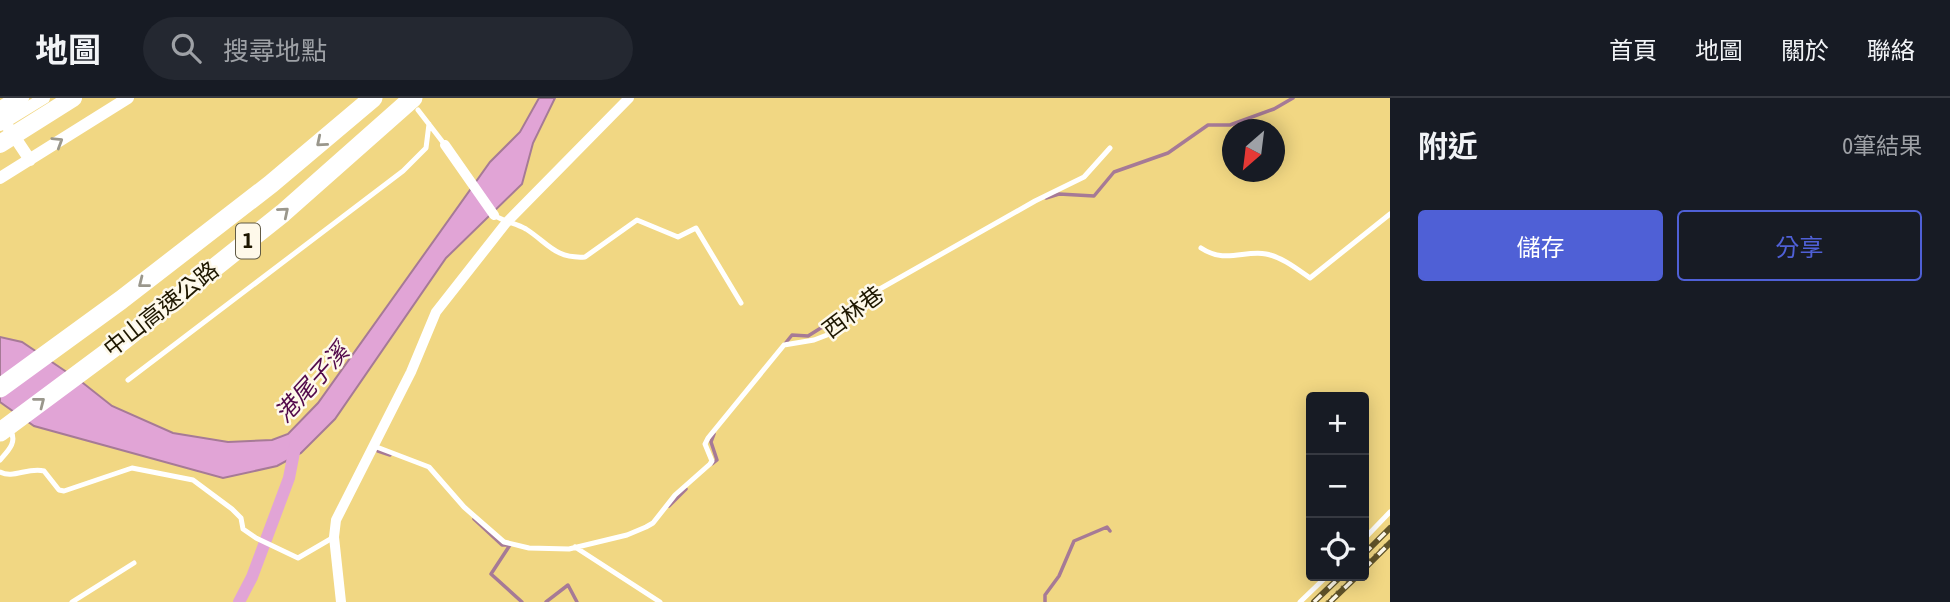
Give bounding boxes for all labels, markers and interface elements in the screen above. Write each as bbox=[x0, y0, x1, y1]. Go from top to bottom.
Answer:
search box bbox=[143, 17, 633, 80]
icon: search bbox=[167, 29, 205, 67]
text: 地圖 bbox=[35, 31, 101, 69]
text: 搜尋地點 bbox=[223, 36, 327, 66]
text: 首頁 bbox=[1609, 37, 1657, 64]
text: 地圖 bbox=[1695, 37, 1743, 64]
text: 關於 bbox=[1781, 37, 1829, 64]
text: 聯絡 bbox=[1867, 37, 1915, 64]
north arrow bbox=[1222, 119, 1285, 182]
text: 附近 bbox=[1418, 129, 1478, 163]
text: 0筆結果 bbox=[1842, 133, 1922, 159]
one-way arrow bbox=[316, 134, 329, 146]
one-way arrow bbox=[50, 138, 63, 150]
one-way arrow bbox=[276, 208, 289, 220]
button: 儲存 bbox=[1418, 210, 1663, 281]
button: 分享 bbox=[1677, 210, 1922, 281]
road number: 1 bbox=[236, 223, 260, 258]
street label: 中山高速公路 bbox=[99, 256, 223, 362]
one-way arrow bbox=[138, 275, 151, 288]
street label: 西林巷 bbox=[818, 281, 888, 343]
water label: 港尾子溪 bbox=[269, 336, 356, 427]
map controls bbox=[1306, 392, 1369, 581]
button: + bbox=[1306, 392, 1369, 455]
one-way arrow bbox=[32, 397, 44, 410]
button: − bbox=[1306, 455, 1369, 518]
button: locate bbox=[1306, 518, 1369, 581]

